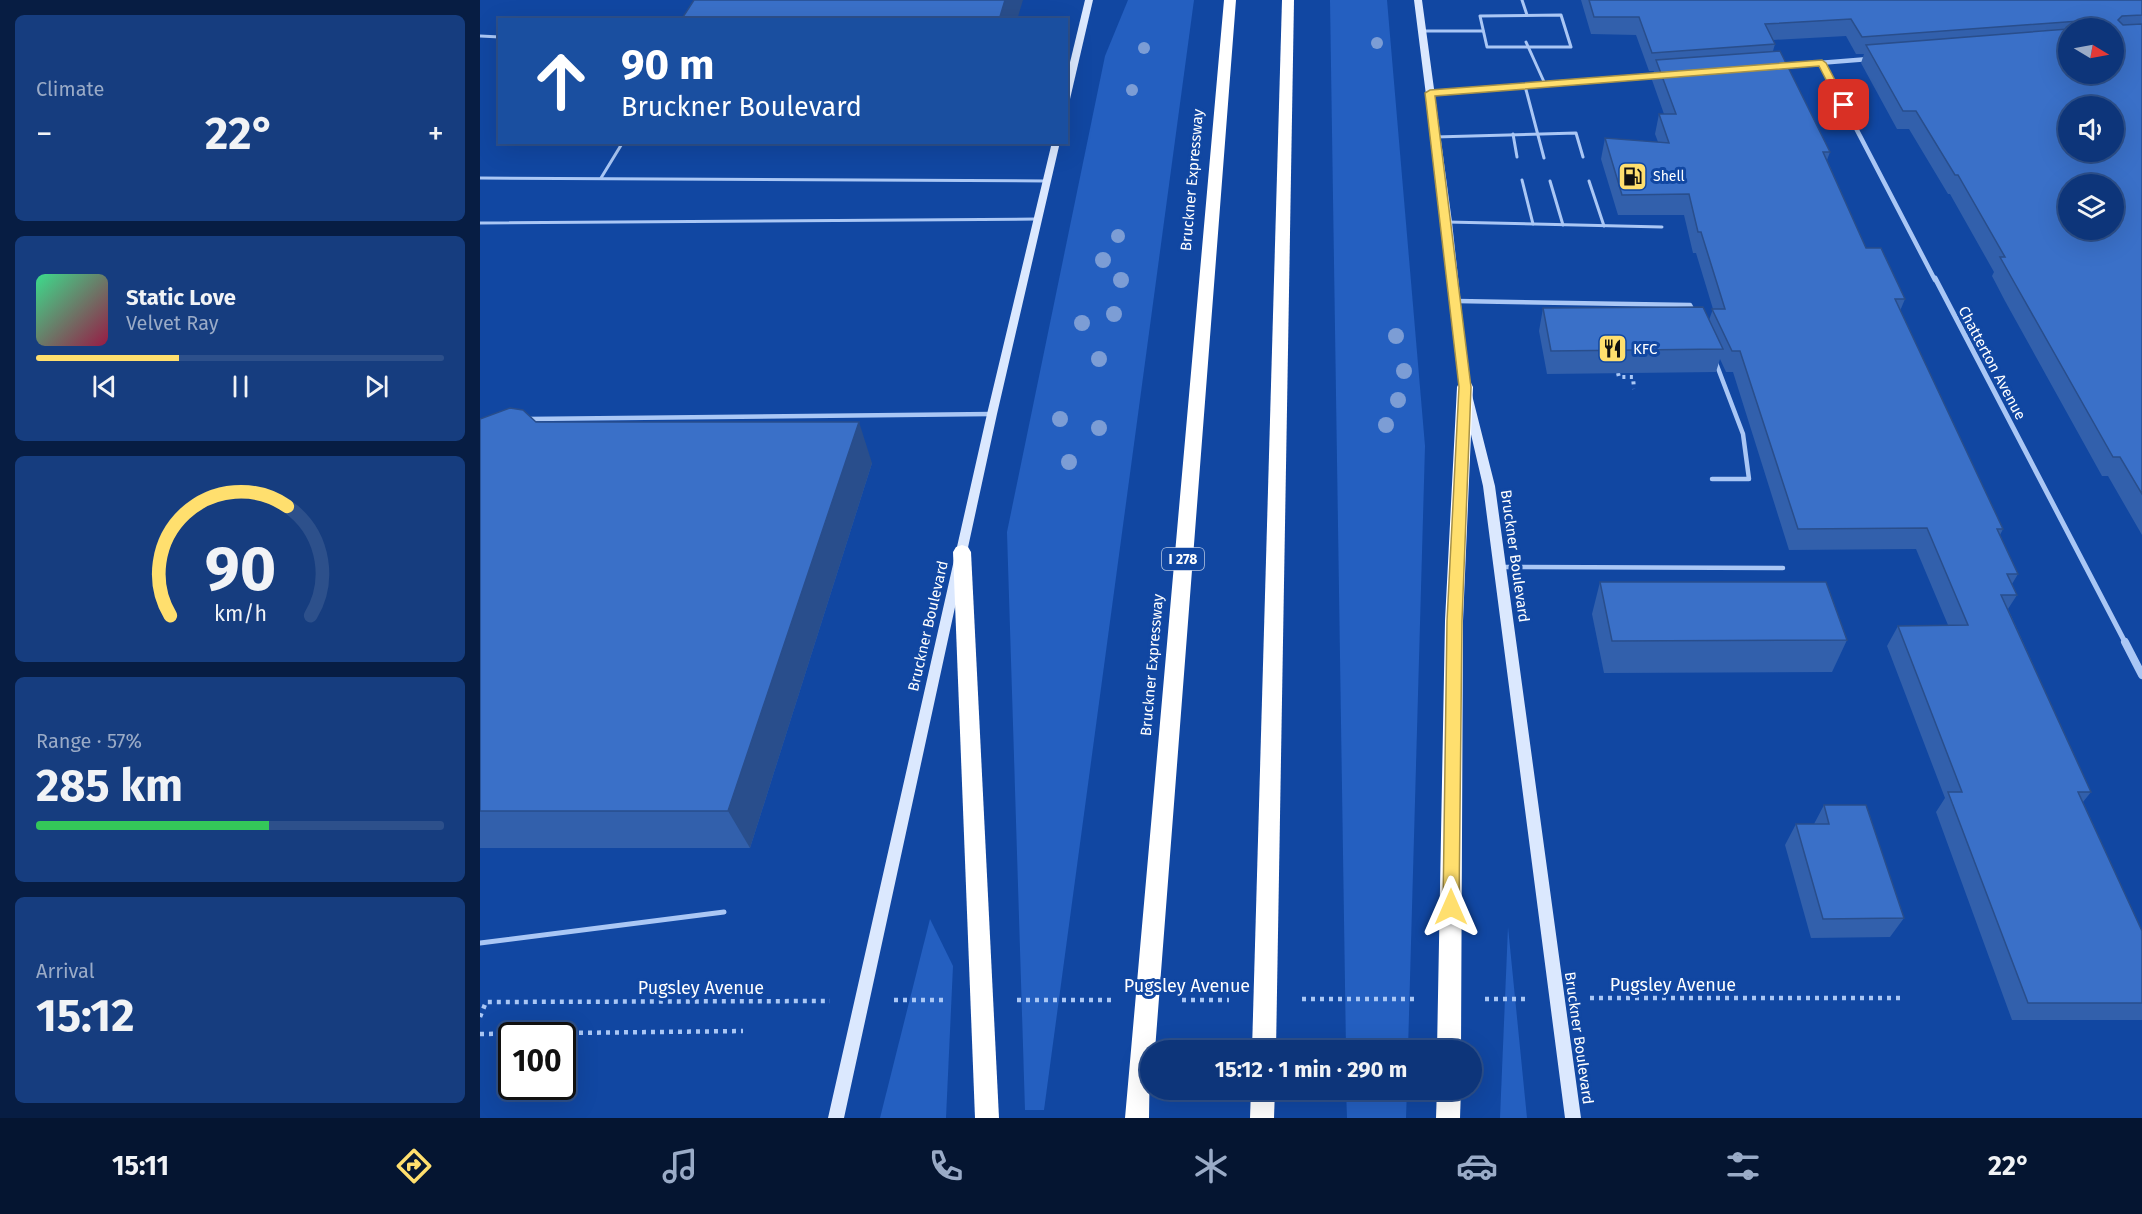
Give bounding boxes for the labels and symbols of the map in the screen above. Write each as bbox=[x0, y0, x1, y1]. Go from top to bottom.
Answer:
north arrow bbox=[2058, 18, 2124, 84]
pin bbox=[1818, 79, 1869, 130]
street label: Bruckner Expressway bbox=[1177, 108, 1207, 252]
fuel station icon: Shell bbox=[1616, 160, 1648, 192]
place label: Shell bbox=[1653, 168, 1685, 185]
street label: Chatterton Avenue bbox=[1954, 303, 2030, 423]
restaurant icon: KFC bbox=[1596, 333, 1628, 365]
place label: KFC bbox=[1633, 340, 1658, 358]
street label: Bruckner Boulevard bbox=[1497, 488, 1533, 624]
road number: I 278 bbox=[1162, 548, 1204, 570]
street label: Bruckner Boulevard bbox=[904, 559, 952, 693]
street label: Bruckner Expressway bbox=[1137, 593, 1167, 737]
position arrow bbox=[1419, 875, 1483, 939]
street label: Bruckner Boulevard bbox=[1561, 970, 1597, 1106]
street label: Pugsley Avenue bbox=[1610, 974, 1736, 996]
street label: Pugsley Avenue bbox=[1124, 975, 1250, 997]
street label: Pugsley Avenue bbox=[638, 977, 764, 999]
speed limit sign: 100 bbox=[498, 1022, 576, 1100]

